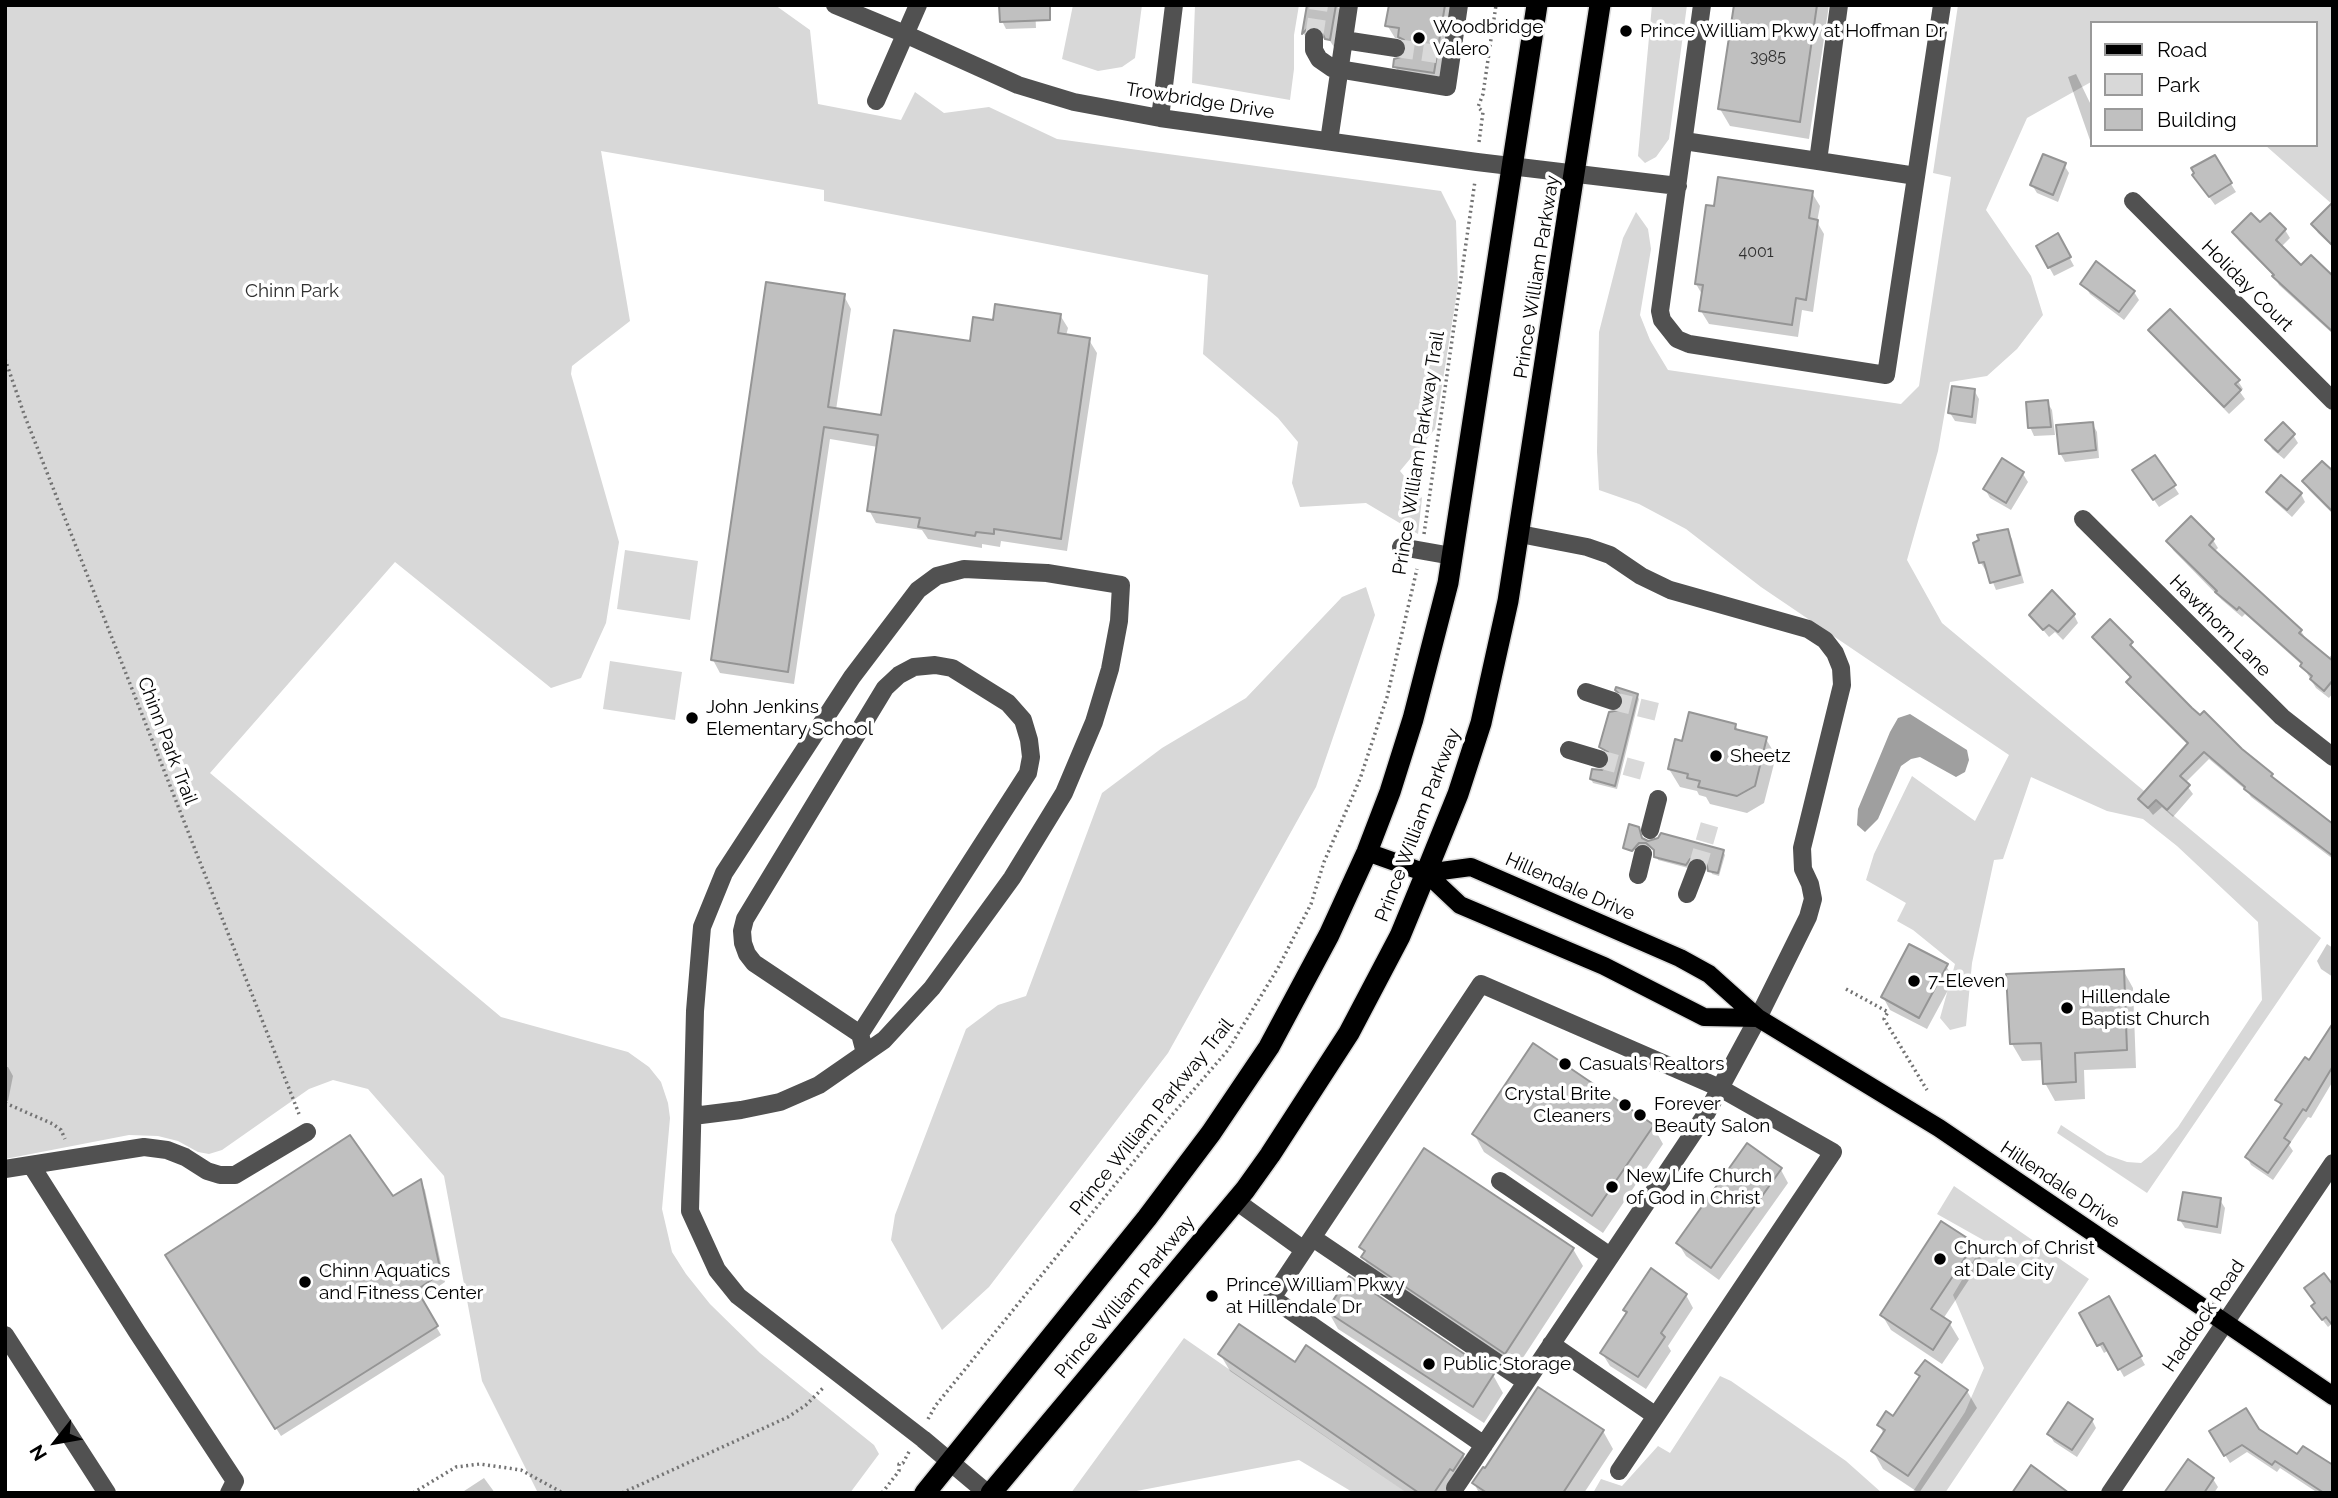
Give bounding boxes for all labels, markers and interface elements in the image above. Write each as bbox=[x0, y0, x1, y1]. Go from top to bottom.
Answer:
place label: Woodbridge Valero bbox=[1433, 16, 1543, 60]
place label: Prince William Pkwy at Hoffman Dr bbox=[1640, 20, 1945, 42]
legend bbox=[2090, 21, 2317, 147]
marker: Prince William Pkwy at Hoffman Dr bbox=[1618, 23, 1634, 39]
marker: Woodbridge Valero bbox=[1411, 30, 1427, 46]
text: Road bbox=[2157, 37, 2207, 62]
house number: 3985 bbox=[1750, 47, 1786, 67]
text: Park bbox=[2157, 72, 2200, 97]
street label: Trowbridge Drive bbox=[1124, 78, 1276, 124]
text: Building bbox=[2157, 107, 2237, 132]
street label: Prince William Parkway bbox=[1510, 174, 1564, 380]
street label: Holiday Court bbox=[2196, 235, 2298, 337]
house number: 4001 bbox=[1738, 242, 1774, 262]
park label: Chinn Park bbox=[245, 280, 339, 302]
street label: Prince William Parkway Trail bbox=[1388, 329, 1450, 577]
street label: Hawthorn Lane bbox=[2164, 570, 2276, 682]
street label: Chinn Park Trail bbox=[132, 674, 202, 808]
place label: John Jenkins Elementary School bbox=[706, 696, 873, 740]
marker: John Jenkins Elementary School bbox=[684, 710, 700, 726]
street label: Prince William Parkway bbox=[1371, 725, 1465, 925]
place label: Sheetz bbox=[1730, 745, 1791, 767]
marker: Sheetz bbox=[1708, 748, 1724, 764]
street label: Hillendale Drive bbox=[1502, 848, 1638, 926]
place label: 7-Eleven bbox=[1928, 970, 2005, 992]
marker: 7-Eleven bbox=[1906, 973, 1922, 989]
place label: Hillendale Baptist Church bbox=[2081, 986, 2210, 1030]
marker: Hillendale Baptist Church bbox=[2059, 1000, 2075, 1016]
street label: Prince William Parkway Trail bbox=[1066, 1014, 1238, 1220]
place label: Casuals Realtors bbox=[1579, 1053, 1725, 1075]
marker: Casuals Realtors bbox=[1557, 1056, 1573, 1072]
place label: Crystal Brite Cleaners bbox=[1505, 1083, 1611, 1127]
place label: Forever Beauty Salon bbox=[1654, 1093, 1770, 1137]
marker: Crystal Brite Cleaners bbox=[1617, 1097, 1633, 1113]
marker: Forever Beauty Salon bbox=[1632, 1107, 1648, 1123]
street label: Hillendale Drive bbox=[1996, 1137, 2124, 1233]
place label: New Life Church of God in Christ bbox=[1626, 1165, 1772, 1209]
marker: New Life Church of God in Christ bbox=[1604, 1179, 1620, 1195]
street label: Prince William Parkway bbox=[1050, 1211, 1200, 1383]
place label: Church of Christ at Dale City bbox=[1954, 1237, 2095, 1281]
marker: Church of Christ at Dale City bbox=[1932, 1251, 1948, 1267]
street label: Haddock Road bbox=[2158, 1256, 2250, 1376]
place label: Chinn Aquatics and Fitness Center bbox=[319, 1260, 483, 1304]
marker: Chinn Aquatics and Fitness Center bbox=[297, 1274, 313, 1290]
place label: Prince William Pkwy at Hillendale Dr bbox=[1226, 1274, 1405, 1318]
marker: Prince William Pkwy at Hillendale Dr bbox=[1204, 1288, 1220, 1304]
place label: Public Storage bbox=[1443, 1353, 1571, 1375]
marker: Public Storage bbox=[1421, 1356, 1437, 1372]
north arrow bbox=[21, 1407, 91, 1477]
text: N bbox=[25, 1441, 51, 1465]

